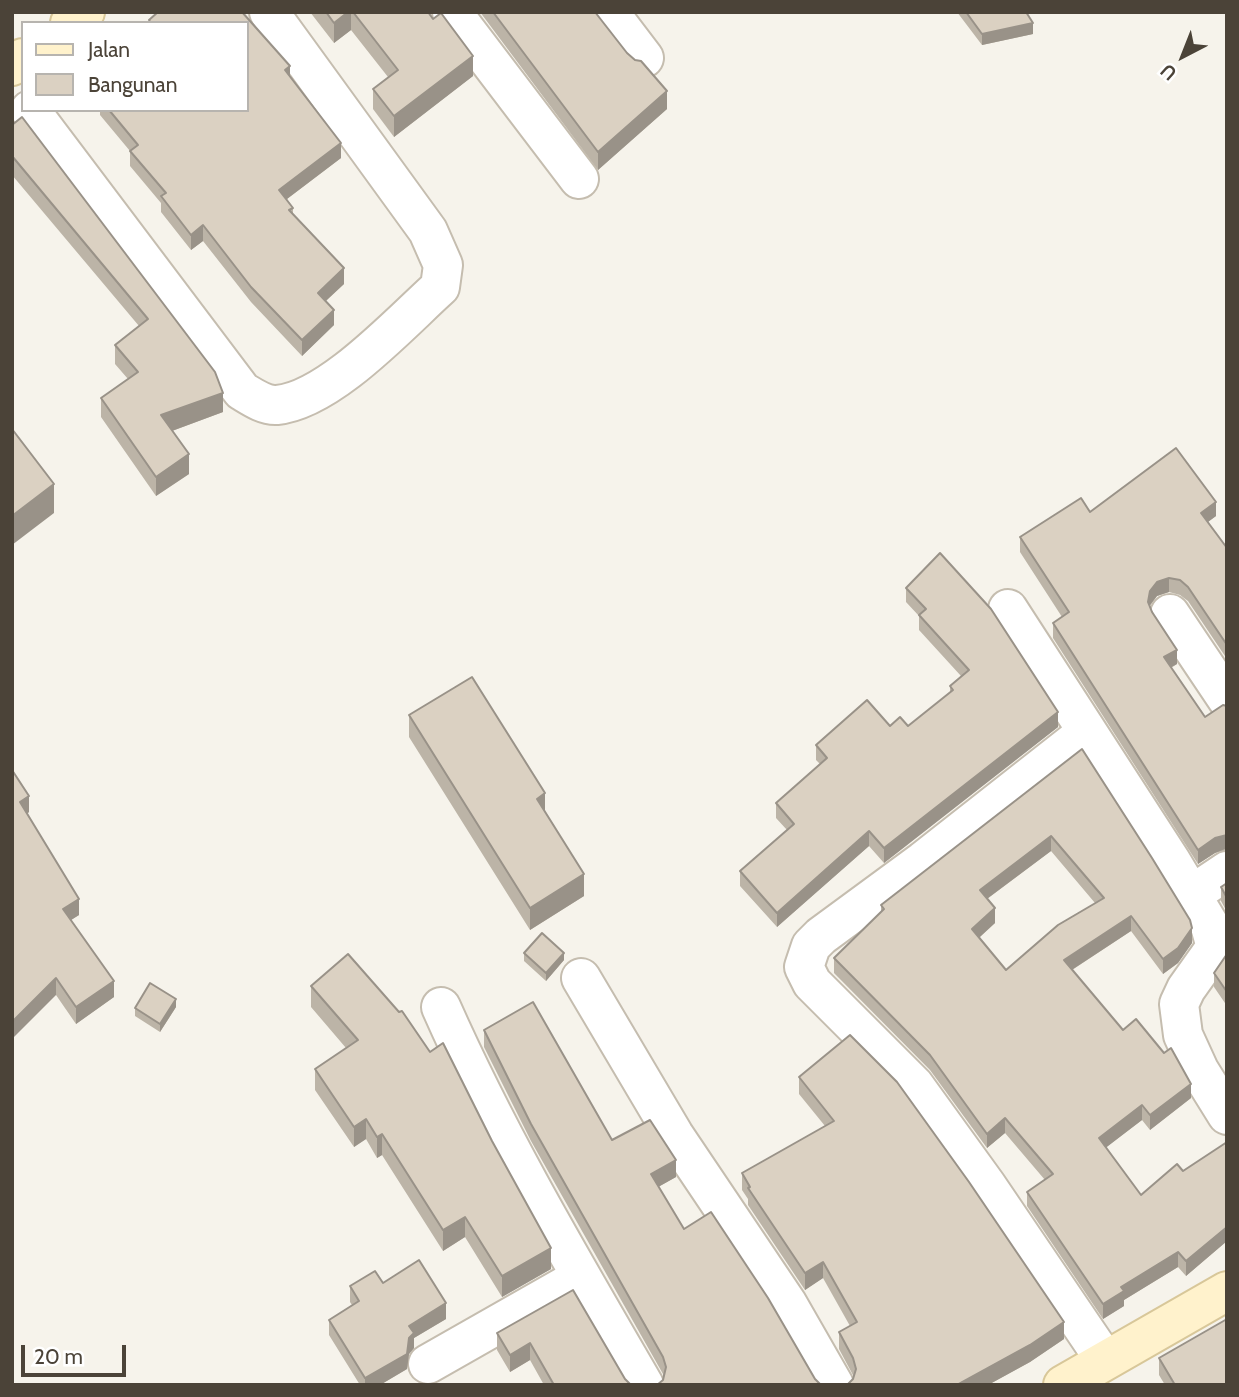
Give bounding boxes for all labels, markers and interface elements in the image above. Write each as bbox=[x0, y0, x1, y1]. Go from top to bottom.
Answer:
legend bbox=[21, 21, 248, 112]
north arrow bbox=[1148, 21, 1218, 91]
text: Jalan bbox=[88, 37, 130, 62]
text: U bbox=[1156, 59, 1181, 85]
text: Bangunan bbox=[88, 72, 177, 97]
scale bar bbox=[24, 1330, 130, 1374]
text: 20 m bbox=[34, 1344, 83, 1369]

